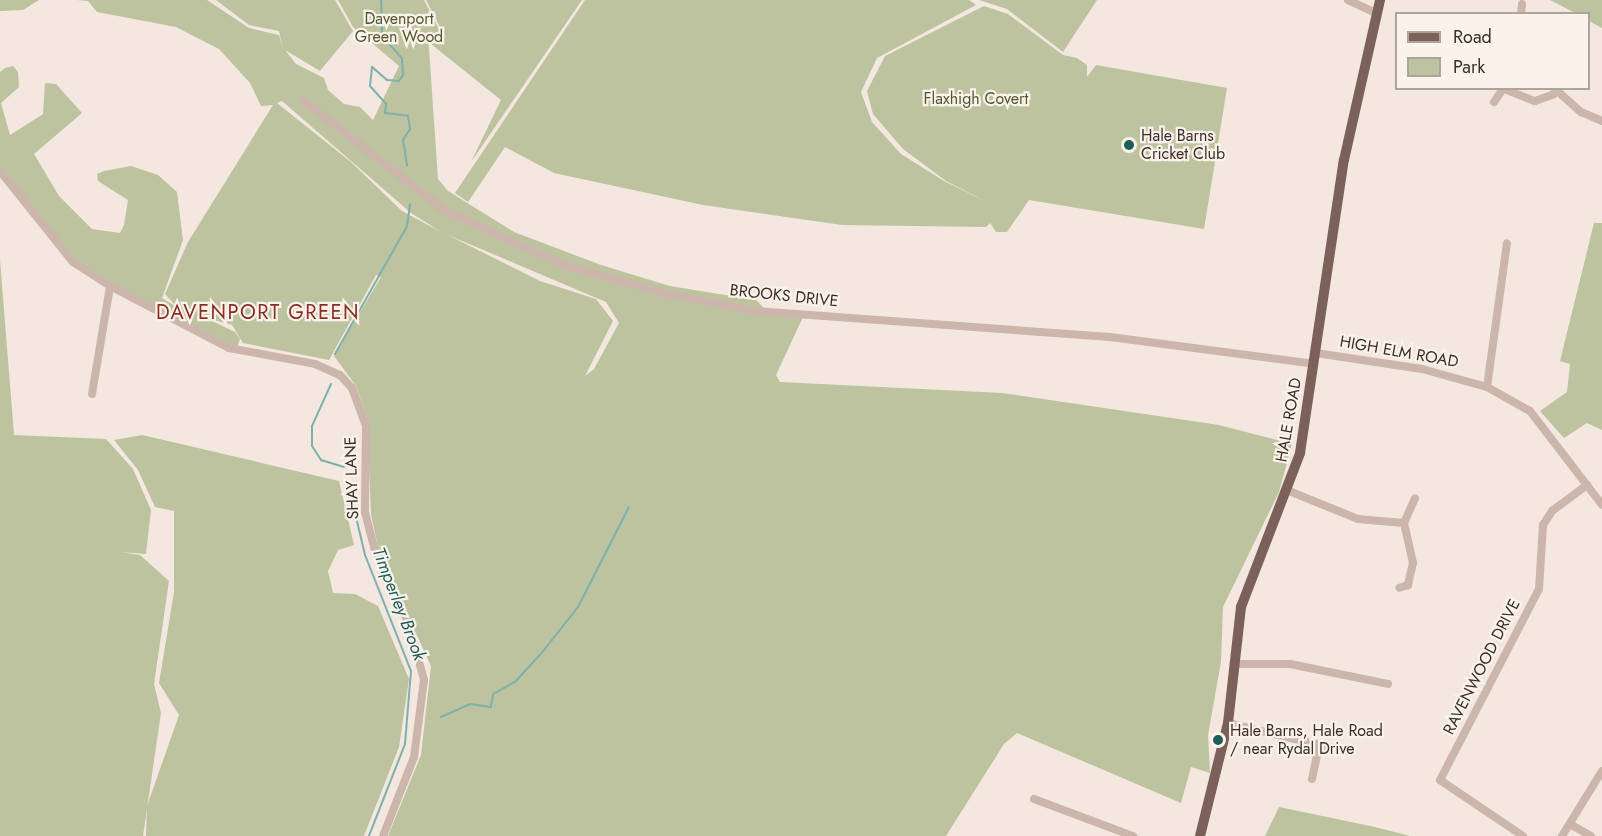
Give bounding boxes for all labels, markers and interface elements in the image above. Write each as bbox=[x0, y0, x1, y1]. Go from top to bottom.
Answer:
park label: Davenport Green Wood bbox=[355, 9, 443, 47]
legend bbox=[1395, 12, 1590, 90]
text: Road bbox=[1453, 24, 1492, 50]
text: Park bbox=[1453, 54, 1485, 80]
park label: Flaxhigh Covert bbox=[924, 89, 1028, 109]
place label: Hale Barns Cricket Club bbox=[1141, 126, 1225, 164]
marker: Hale Barns Cricket Club bbox=[1122, 138, 1136, 152]
street label: BROOKS DRIVE bbox=[729, 281, 839, 311]
district label: DAVENPORT GREEN bbox=[156, 300, 360, 324]
street label: HIGH ELM ROAD bbox=[1338, 332, 1460, 372]
street label: HALE ROAD bbox=[1272, 376, 1306, 464]
street label: SHAY LANE bbox=[341, 436, 363, 520]
water label: Timperley Brook bbox=[368, 544, 430, 664]
street label: RAVENWOOD DRIVE bbox=[1440, 596, 1524, 738]
place label: Hale Barns, Hale Road / near Rydal Drive bbox=[1230, 721, 1383, 759]
marker: Hale Barns, Hale Road / near Rydal Drive bbox=[1211, 733, 1225, 747]

